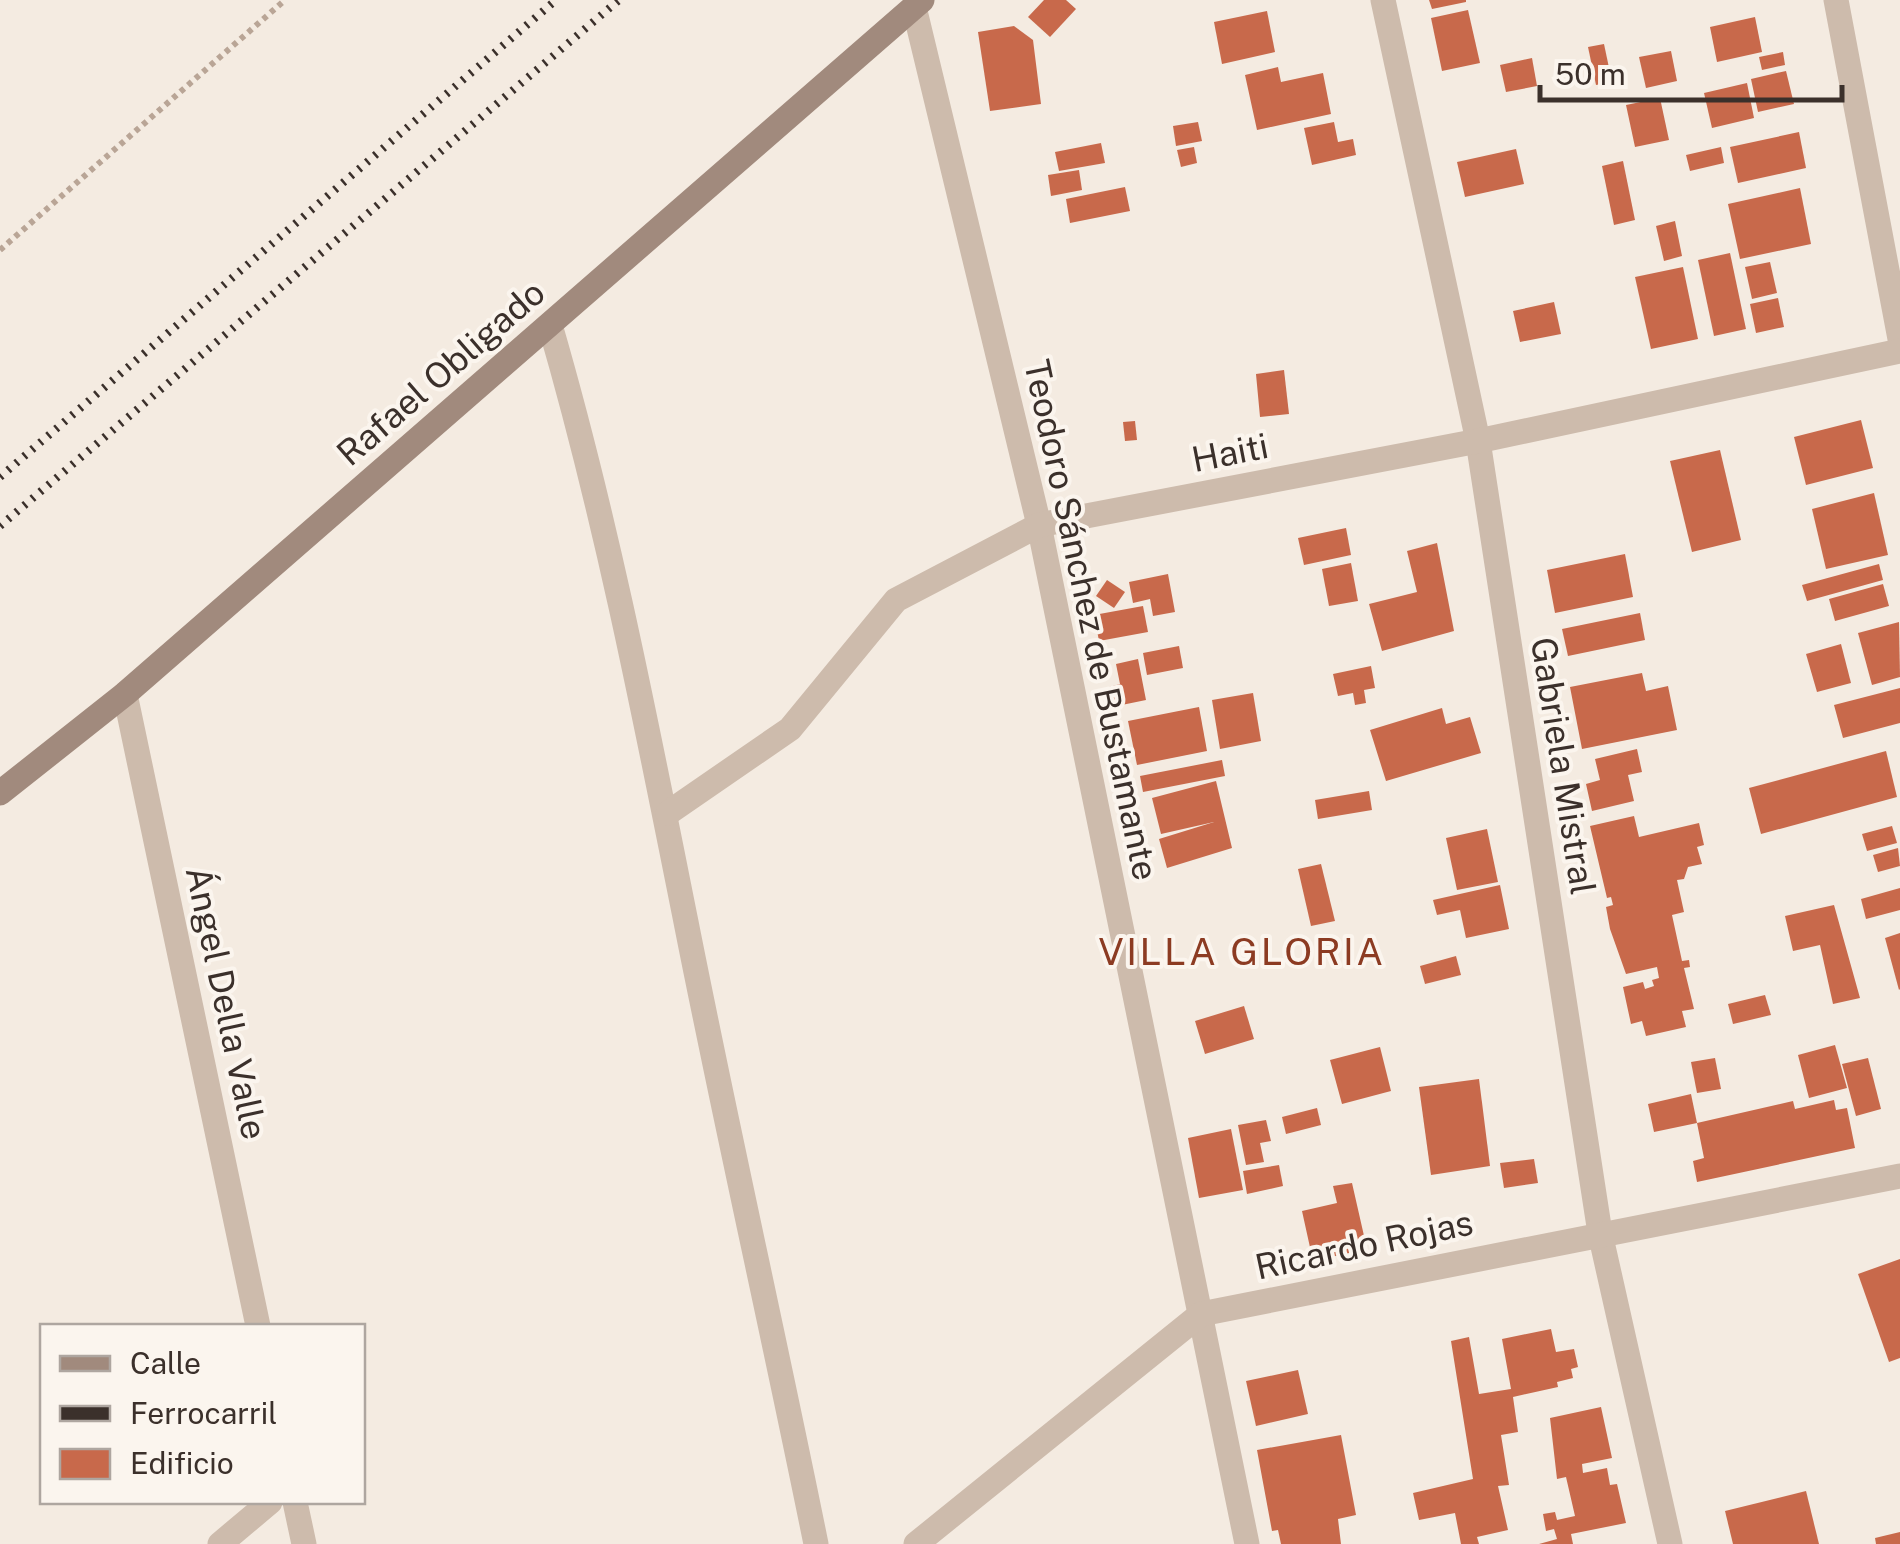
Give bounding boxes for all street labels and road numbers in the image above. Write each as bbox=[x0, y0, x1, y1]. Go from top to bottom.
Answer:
street label: Rafael Obligado bbox=[329, 272, 553, 474]
street label: Teodoro Sánchez de Bustamante bbox=[1016, 356, 1167, 884]
street label: Haiti bbox=[1188, 425, 1272, 480]
street label: Gabriela Mistral bbox=[1523, 634, 1604, 898]
street label: Ángel Della Valle bbox=[178, 863, 276, 1143]
street label: Ricardo Rojas bbox=[1251, 1201, 1477, 1288]

